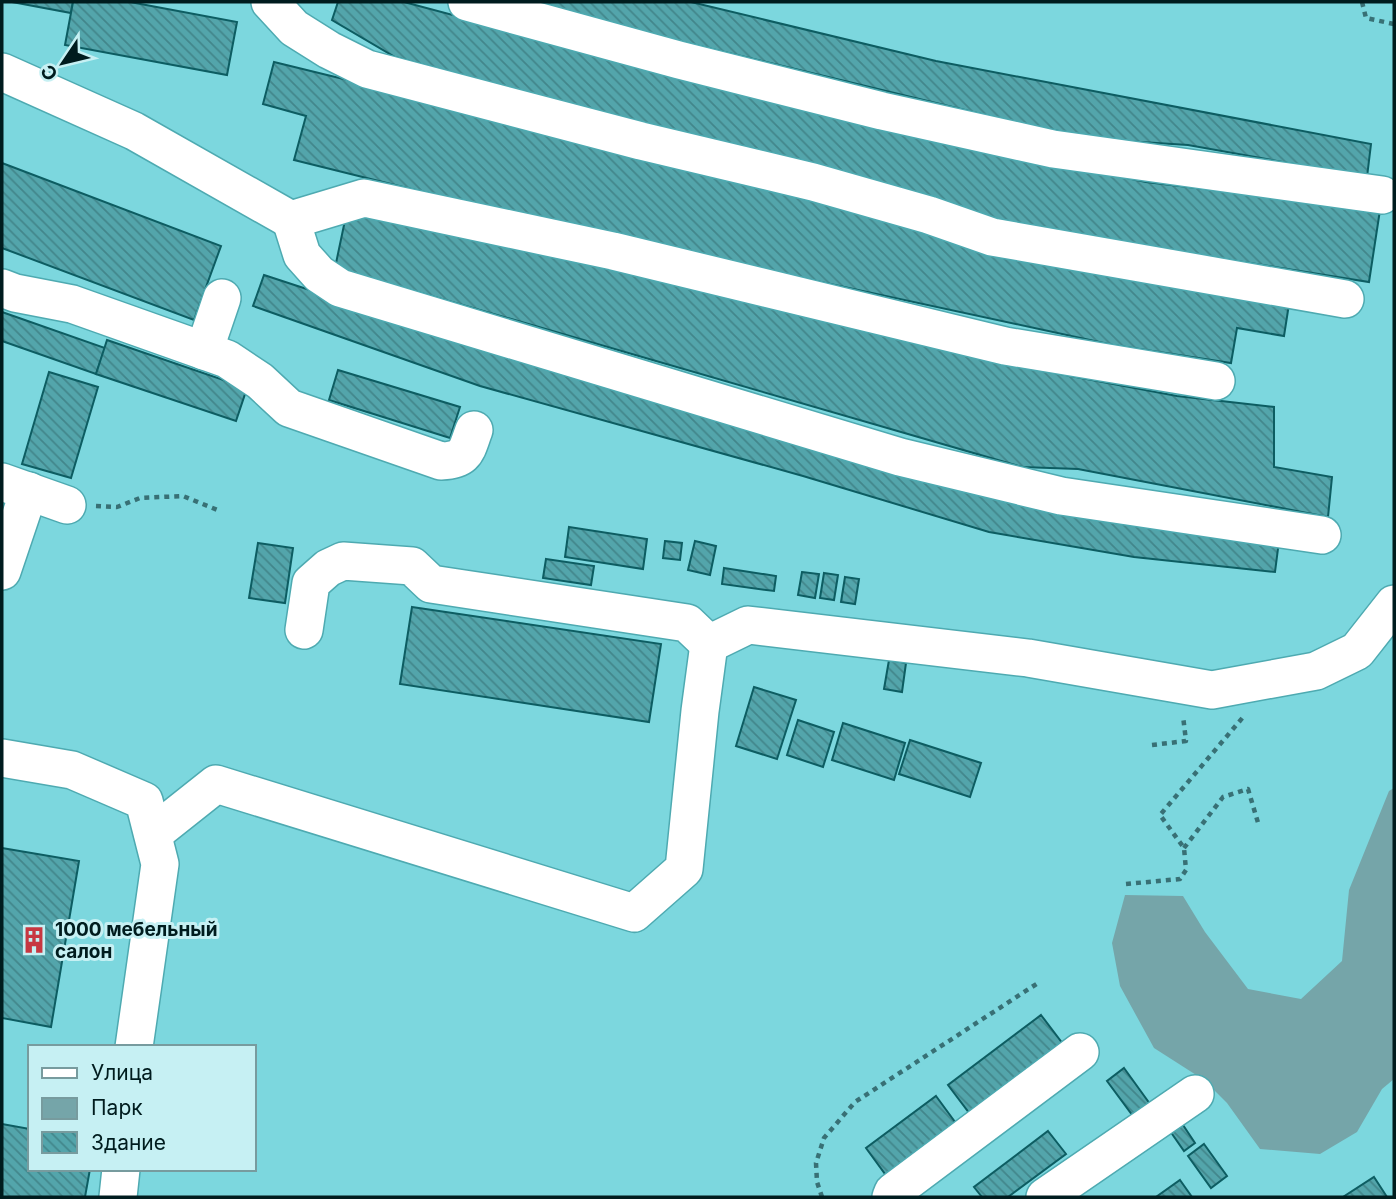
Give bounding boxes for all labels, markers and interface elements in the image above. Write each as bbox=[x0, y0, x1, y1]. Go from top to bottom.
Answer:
north arrow bbox=[28, 28, 98, 98]
text: С bbox=[36, 60, 63, 85]
place label: 1000 мебельный салон bbox=[55, 918, 217, 963]
building icon: 1000 мебельный салон bbox=[19, 925, 49, 955]
legend bbox=[28, 1045, 256, 1171]
text: Улица bbox=[91, 1060, 153, 1085]
text: Парк bbox=[91, 1095, 143, 1120]
text: Здание bbox=[91, 1130, 166, 1155]

